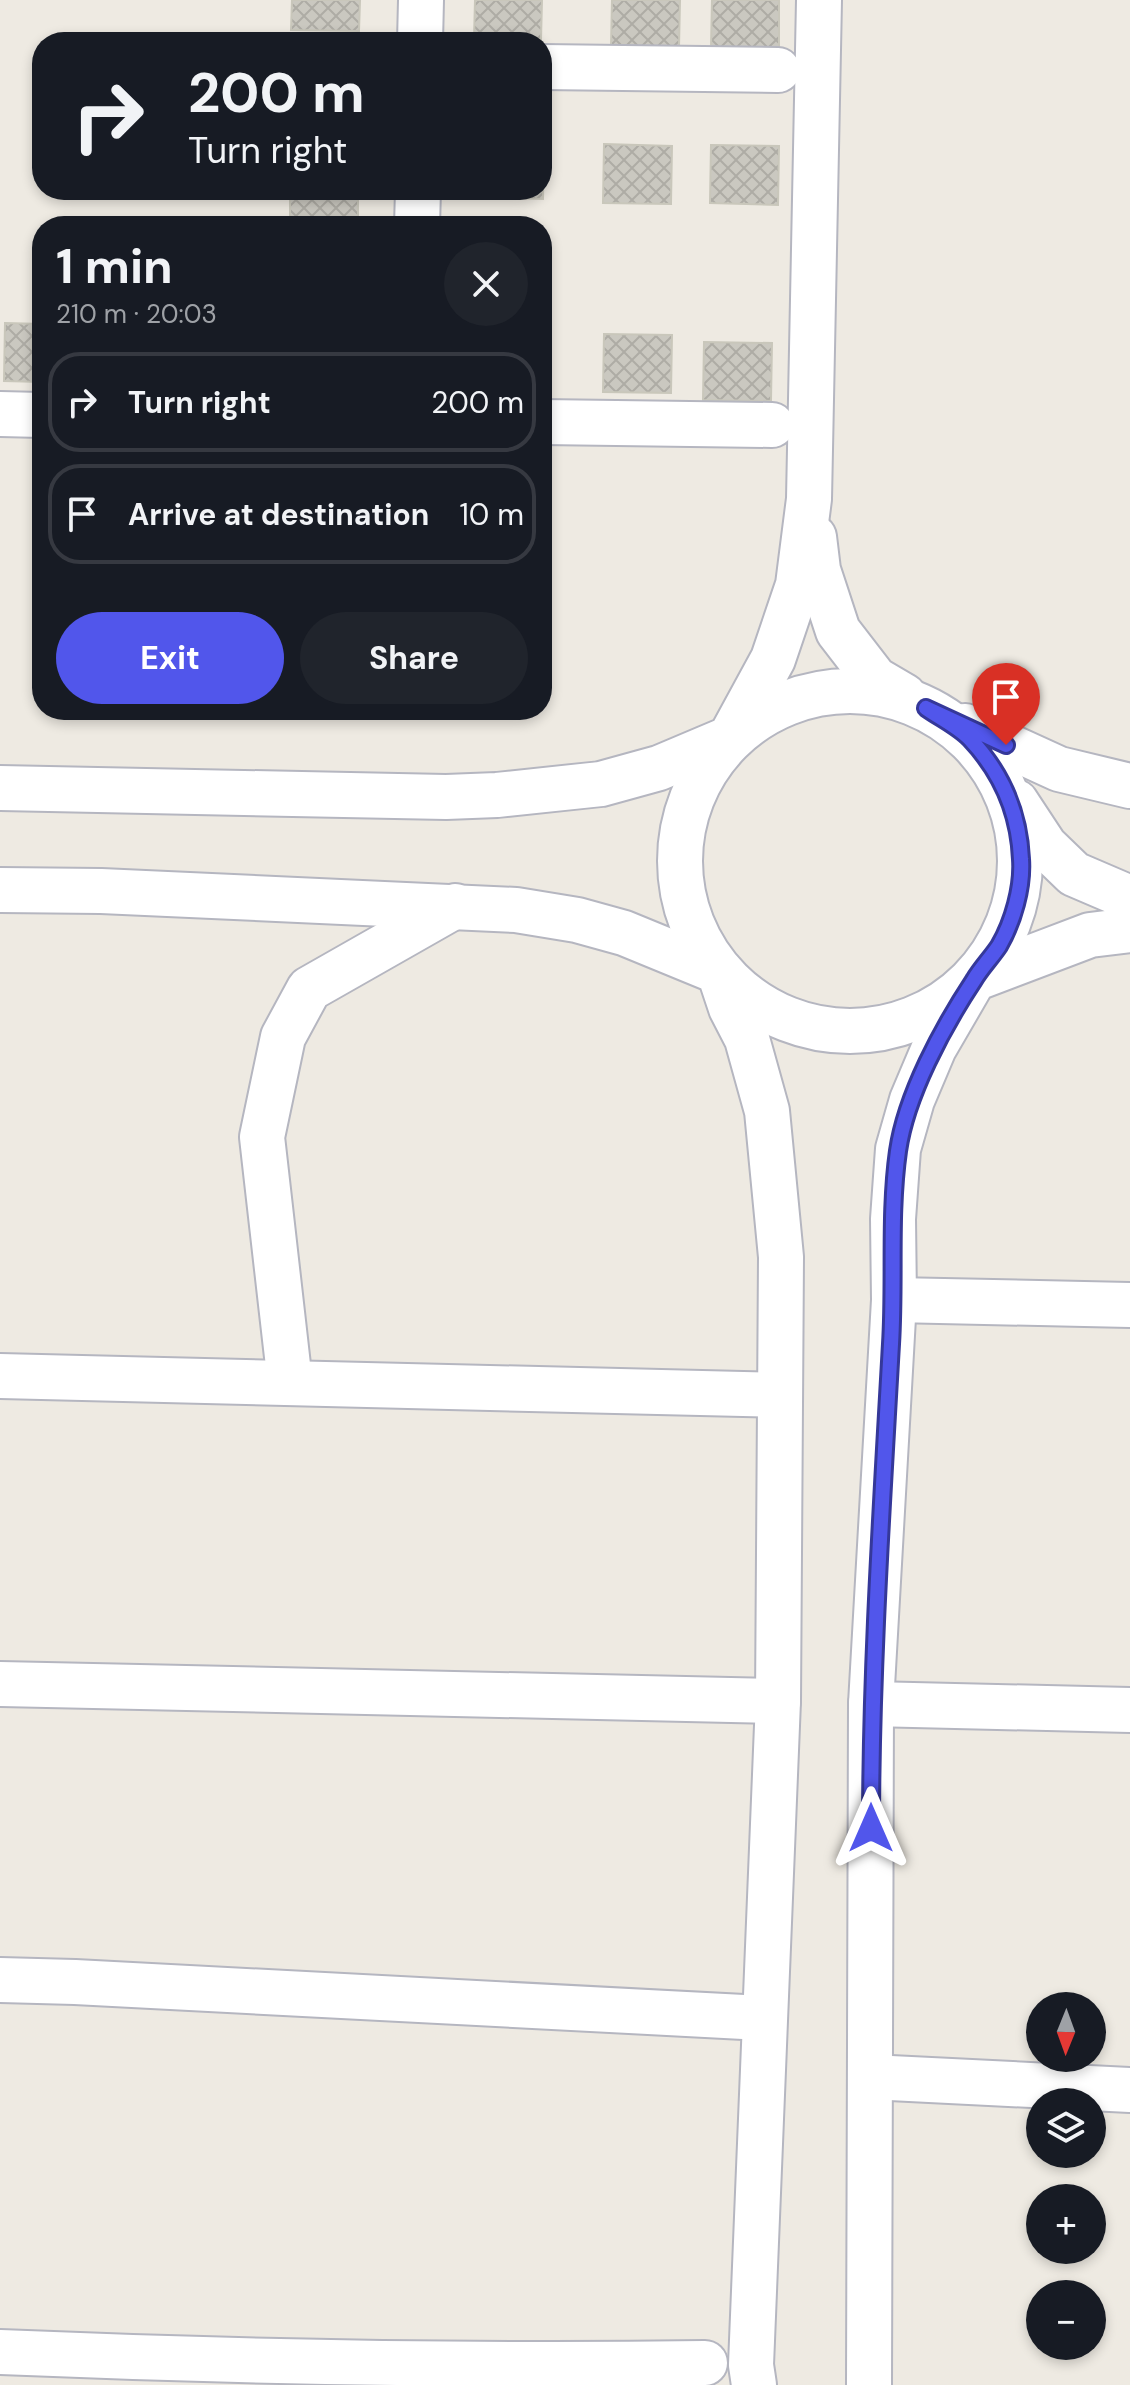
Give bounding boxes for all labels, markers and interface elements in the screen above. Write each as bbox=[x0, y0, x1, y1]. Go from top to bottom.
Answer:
text: 200 m bbox=[188, 56, 365, 129]
icon: right bbox=[56, 64, 160, 168]
text: Turn right bbox=[188, 127, 347, 174]
text: 1 min bbox=[56, 235, 173, 298]
button: close bbox=[444, 242, 528, 326]
text: 210 m · 20:03 bbox=[56, 297, 217, 331]
icon: right bbox=[60, 380, 104, 424]
text: Turn right bbox=[128, 383, 271, 422]
text: 200 m bbox=[431, 383, 524, 422]
icon: arrive bbox=[60, 492, 104, 536]
text: Arrive at destination bbox=[128, 495, 429, 534]
text: 10 m bbox=[459, 495, 524, 534]
button: Exit bbox=[56, 612, 284, 704]
button: Share bbox=[300, 612, 528, 704]
pin bbox=[972, 663, 1040, 745]
icon: arrive bbox=[984, 675, 1028, 719]
position arrow bbox=[829, 1786, 913, 1870]
north arrow bbox=[1026, 1992, 1106, 2072]
map controls bbox=[1026, 1992, 1106, 2360]
button: layers bbox=[1026, 2088, 1106, 2168]
button: + bbox=[1026, 2184, 1106, 2264]
button: − bbox=[1026, 2280, 1106, 2360]

